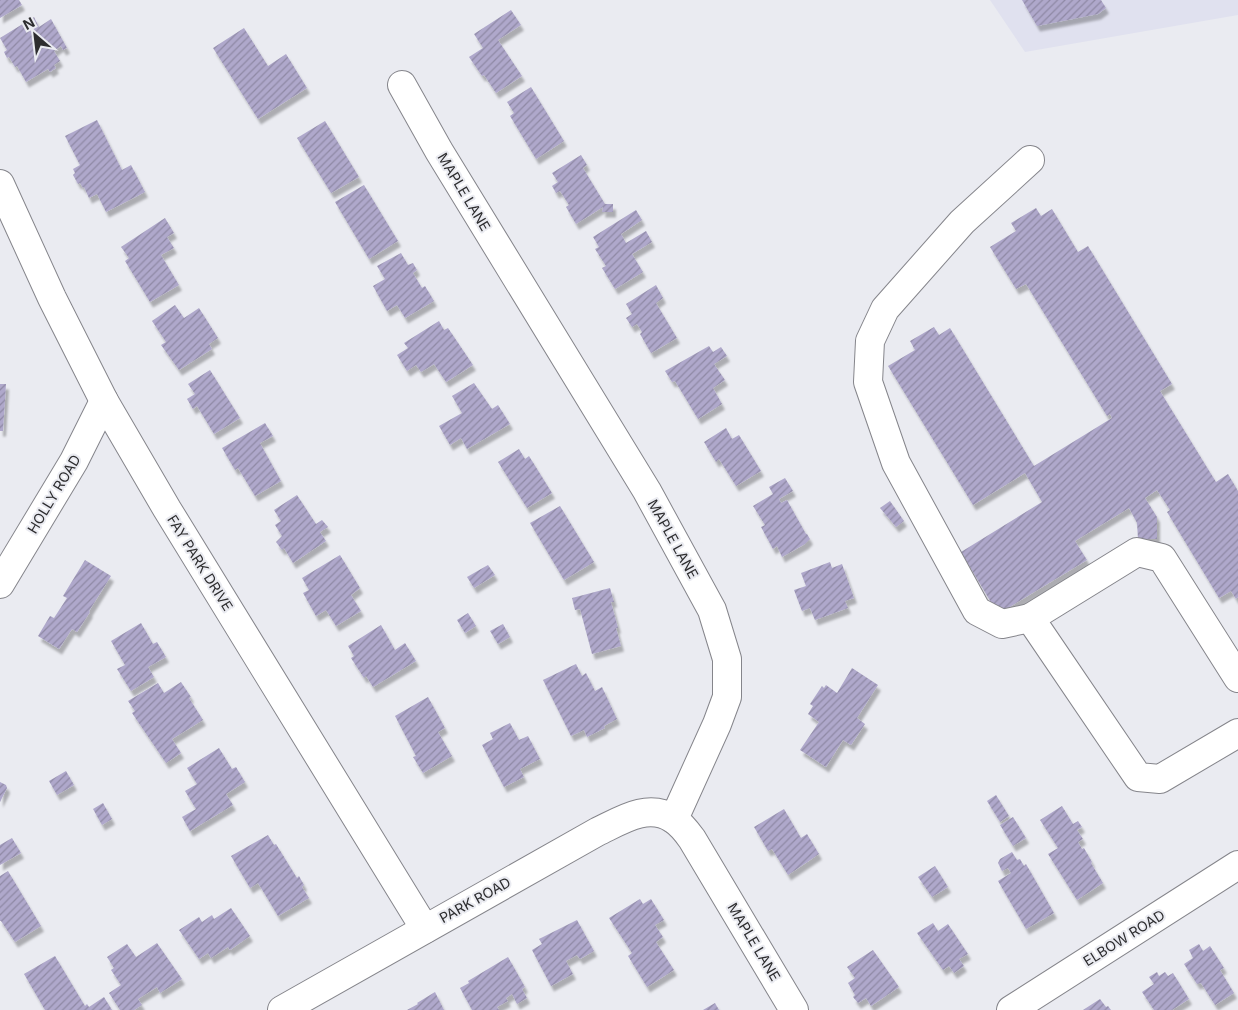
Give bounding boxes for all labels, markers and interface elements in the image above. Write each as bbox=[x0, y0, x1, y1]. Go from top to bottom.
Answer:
north arrow bbox=[10, 10, 60, 60]
text: N bbox=[20, 13, 37, 33]
street label: MAPLE LANE bbox=[434, 150, 494, 234]
street label: HOLLY ROAD bbox=[23, 451, 84, 536]
street label: MAPLE LANE bbox=[645, 496, 702, 581]
street label: FAY PARK DRIVE bbox=[164, 512, 237, 614]
street label: PARK ROAD bbox=[436, 873, 513, 926]
street label: MAPLE LANE bbox=[724, 900, 784, 984]
street label: ELBOW ROAD bbox=[1080, 906, 1168, 969]

